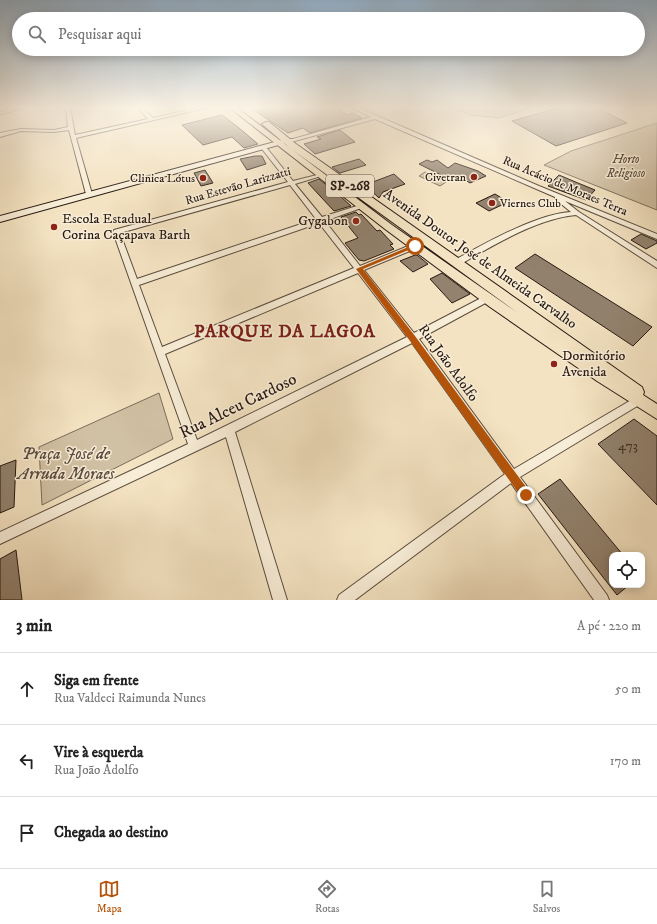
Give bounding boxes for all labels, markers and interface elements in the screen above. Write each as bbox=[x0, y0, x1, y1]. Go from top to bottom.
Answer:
search box bbox=[12, 12, 645, 56]
icon: search bbox=[26, 23, 48, 45]
text: Pesquisar aqui bbox=[58, 25, 141, 44]
park label: Horto Religioso bbox=[606, 152, 646, 181]
street label: Rua Acácio de Moraes Terra bbox=[500, 153, 630, 219]
street label: Rua Estevão Larizzatti bbox=[183, 164, 293, 208]
place label: Civetran bbox=[425, 170, 467, 185]
place label: Clinica Lótus bbox=[130, 171, 195, 186]
marker: Civetran bbox=[469, 172, 479, 182]
marker: Clinica Lótus bbox=[198, 173, 208, 183]
road number: SP-268 bbox=[326, 175, 374, 197]
street label: Avenida Doutor José de Almeida Carvalho bbox=[380, 185, 580, 333]
place label: Viernes Club bbox=[499, 196, 561, 211]
marker: Viernes Club bbox=[487, 198, 497, 208]
place label: Escola Estadual Corina Caçapava Barth bbox=[62, 210, 191, 244]
place label: Gygabon bbox=[298, 212, 349, 230]
marker: Gygabon bbox=[351, 216, 361, 226]
marker: Escola Estadual Corina Caçapava Barth bbox=[49, 222, 59, 232]
route start bbox=[406, 237, 424, 255]
district label: PARQUE DA LAGOA bbox=[194, 321, 376, 343]
street label: Rua João Adolfo bbox=[414, 321, 482, 405]
place label: Dormitório Avenida bbox=[562, 347, 626, 381]
marker: Dormitório Avenida bbox=[549, 359, 559, 369]
street label: Rua Alceu Cardoso bbox=[176, 368, 300, 444]
house number: 473 bbox=[618, 437, 638, 455]
park label: Praça José de Arruda Moraes bbox=[16, 443, 115, 485]
route end bbox=[517, 486, 535, 504]
map controls bbox=[609, 552, 645, 588]
button: locate bbox=[609, 552, 645, 588]
text: 3 min bbox=[16, 615, 52, 637]
text: A pé · 220 m bbox=[577, 618, 641, 634]
text: Siga em frente bbox=[54, 671, 139, 690]
icon: ahead bbox=[16, 678, 38, 700]
text: 50 m bbox=[615, 681, 641, 697]
text: Rua Valdeci Raimunda Nunes bbox=[54, 690, 206, 706]
text: Vire à esquerda bbox=[54, 743, 143, 762]
icon: left bbox=[16, 750, 38, 772]
text: 170 m bbox=[610, 753, 641, 769]
text: Rua João Adolfo bbox=[54, 762, 138, 778]
icon: arrive bbox=[16, 822, 38, 844]
text: Chegada ao destino bbox=[54, 823, 168, 842]
tab: Mapa bbox=[97, 878, 122, 916]
tab: Rotas bbox=[315, 878, 339, 916]
tab: Salvos bbox=[533, 878, 560, 916]

